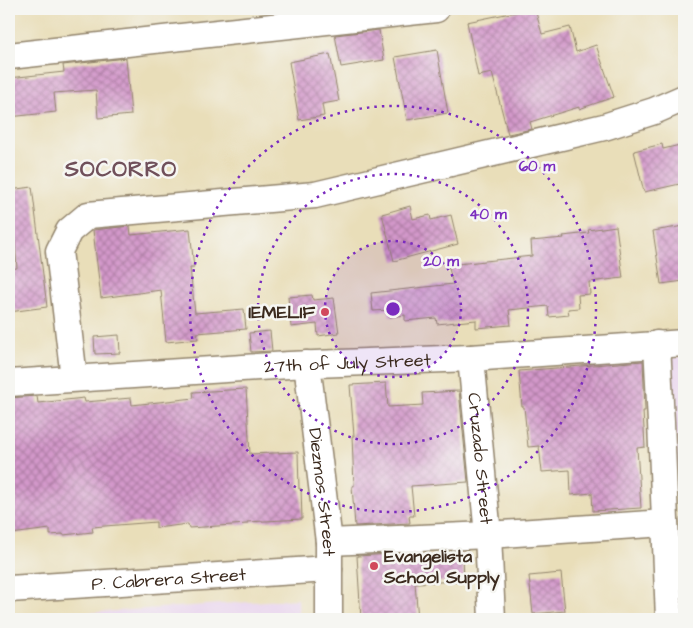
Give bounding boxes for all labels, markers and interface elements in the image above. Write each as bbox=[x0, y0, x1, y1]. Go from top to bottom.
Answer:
district label: SOCORRO bbox=[64, 154, 177, 185]
text: 60 m bbox=[519, 156, 556, 177]
text: 40 m bbox=[469, 204, 507, 225]
text: 20 m bbox=[422, 251, 459, 272]
place label: IEMELIF bbox=[248, 300, 316, 325]
centre of rings bbox=[384, 300, 402, 318]
marker: IEMELIF bbox=[319, 306, 331, 318]
street label: 27th of July Street bbox=[263, 347, 432, 379]
street label: Cruzado Street bbox=[462, 392, 499, 526]
street label: Diezmos Street bbox=[303, 426, 342, 557]
place label: Evangelista School Supply bbox=[383, 544, 500, 591]
marker: Evangelista School Supply bbox=[368, 560, 380, 572]
street label: P. Cabrera Street bbox=[91, 562, 247, 596]

